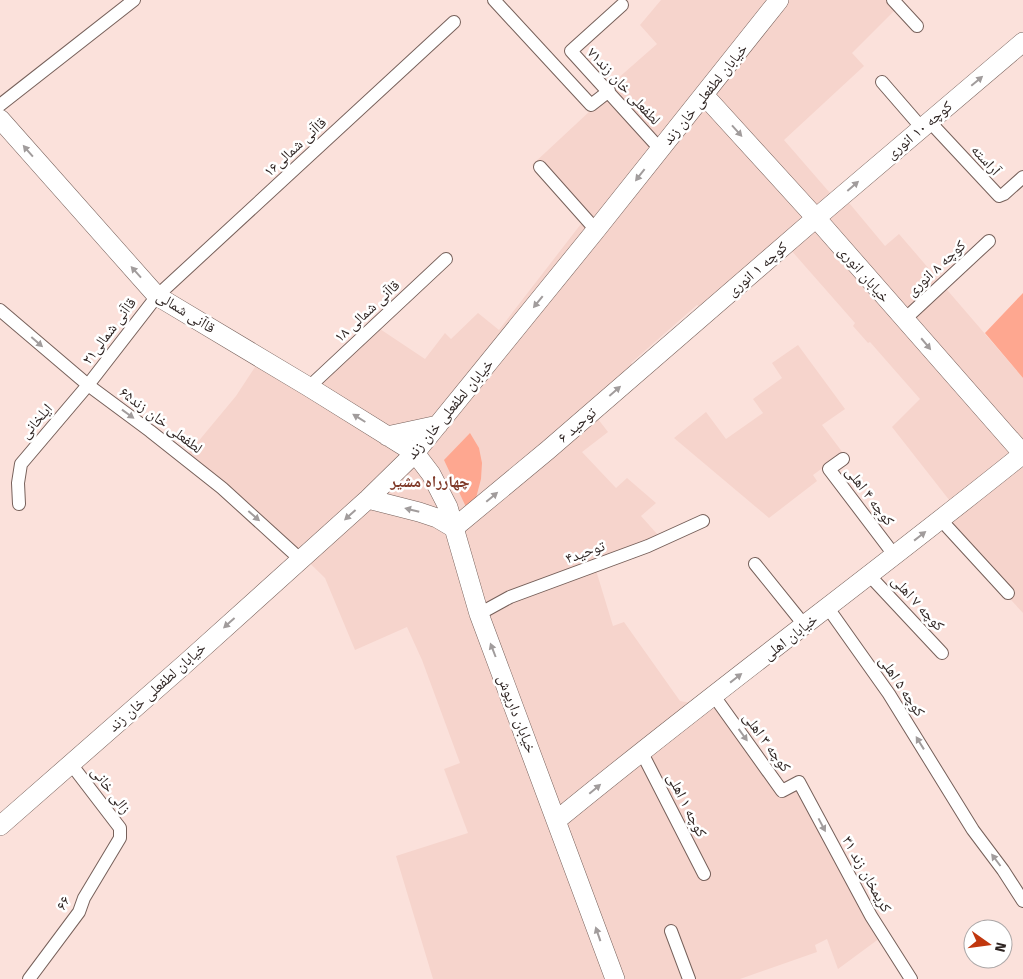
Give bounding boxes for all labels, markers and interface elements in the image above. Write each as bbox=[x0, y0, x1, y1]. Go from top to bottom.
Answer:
street label: خیابان لطفعلی خان زند bbox=[659, 39, 752, 149]
street label: لطفعلی خان زند۷۱ bbox=[583, 44, 664, 129]
one-way arrow bbox=[971, 76, 983, 87]
street label: کوچه ۱۰ انوری bbox=[882, 97, 956, 164]
street label: قاآنی شمالی۱۶ bbox=[260, 114, 331, 181]
one-way arrow bbox=[731, 124, 743, 136]
street label: آراسته bbox=[968, 141, 1005, 180]
one-way arrow bbox=[22, 145, 34, 157]
one-way arrow bbox=[634, 168, 645, 181]
one-way arrow bbox=[847, 181, 859, 192]
street label: کوچه ۸ انوری bbox=[903, 236, 970, 301]
street label: کوچه ۱ انوری bbox=[723, 238, 792, 301]
street label: خیابان انوری bbox=[834, 242, 894, 307]
one-way arrow bbox=[130, 267, 142, 279]
street label: ۱۸ قاآنی شمالی bbox=[331, 276, 404, 347]
street label: قاآنی شمالی bbox=[153, 287, 219, 338]
street label: قاآنی شمالی۲۱ bbox=[78, 294, 141, 369]
one-way arrow bbox=[533, 295, 544, 308]
one-way arrow bbox=[30, 336, 43, 347]
one-way arrow bbox=[920, 338, 931, 350]
street label: خیابان لطفعلی خان زند bbox=[403, 355, 498, 463]
street label: لطفعلی خان زند۶۵ bbox=[115, 383, 206, 458]
one-way arrow bbox=[609, 386, 622, 397]
street label: ایلخانی bbox=[16, 400, 57, 443]
street label: ۶ توحید bbox=[554, 403, 600, 447]
one-way arrow bbox=[121, 409, 135, 419]
one-way arrow bbox=[352, 413, 365, 423]
street label: کوچه ۴ اهلی bbox=[841, 463, 898, 530]
district label: چهارراه مشیر bbox=[389, 472, 470, 491]
one-way arrow bbox=[485, 492, 498, 503]
one-way arrow bbox=[405, 506, 420, 514]
one-way arrow bbox=[344, 509, 356, 521]
one-way arrow bbox=[248, 510, 260, 521]
one-way arrow bbox=[913, 531, 927, 541]
street label: توحید۴ bbox=[563, 536, 608, 567]
street label: کوچه ۷ اهلی bbox=[887, 571, 948, 635]
street label: خیابان اهلی bbox=[759, 610, 822, 665]
one-way arrow bbox=[223, 617, 235, 629]
street label: خیابان لطفعلی خان زند bbox=[104, 638, 211, 736]
one-way arrow bbox=[489, 642, 497, 657]
street label: کوچه ۵ اهلی bbox=[874, 652, 929, 720]
street label: خیابان داریوش bbox=[493, 672, 540, 756]
one-way arrow bbox=[730, 673, 743, 684]
street label: کوچه ۳ اهلی bbox=[738, 709, 795, 776]
one-way arrow bbox=[738, 728, 748, 742]
one-way arrow bbox=[915, 737, 924, 750]
street label: زالی خانی bbox=[87, 763, 135, 818]
street label: کوچه ۱ اهلی bbox=[662, 770, 711, 840]
one-way arrow bbox=[588, 784, 601, 795]
one-way arrow bbox=[818, 818, 826, 833]
street label: کریمخان زند ۳۱ bbox=[838, 833, 895, 916]
one-way arrow bbox=[991, 853, 1001, 867]
street label: ۶۶ bbox=[52, 893, 74, 913]
north arrow bbox=[963, 919, 1013, 969]
one-way arrow bbox=[594, 926, 601, 941]
text: N bbox=[991, 940, 1010, 954]

